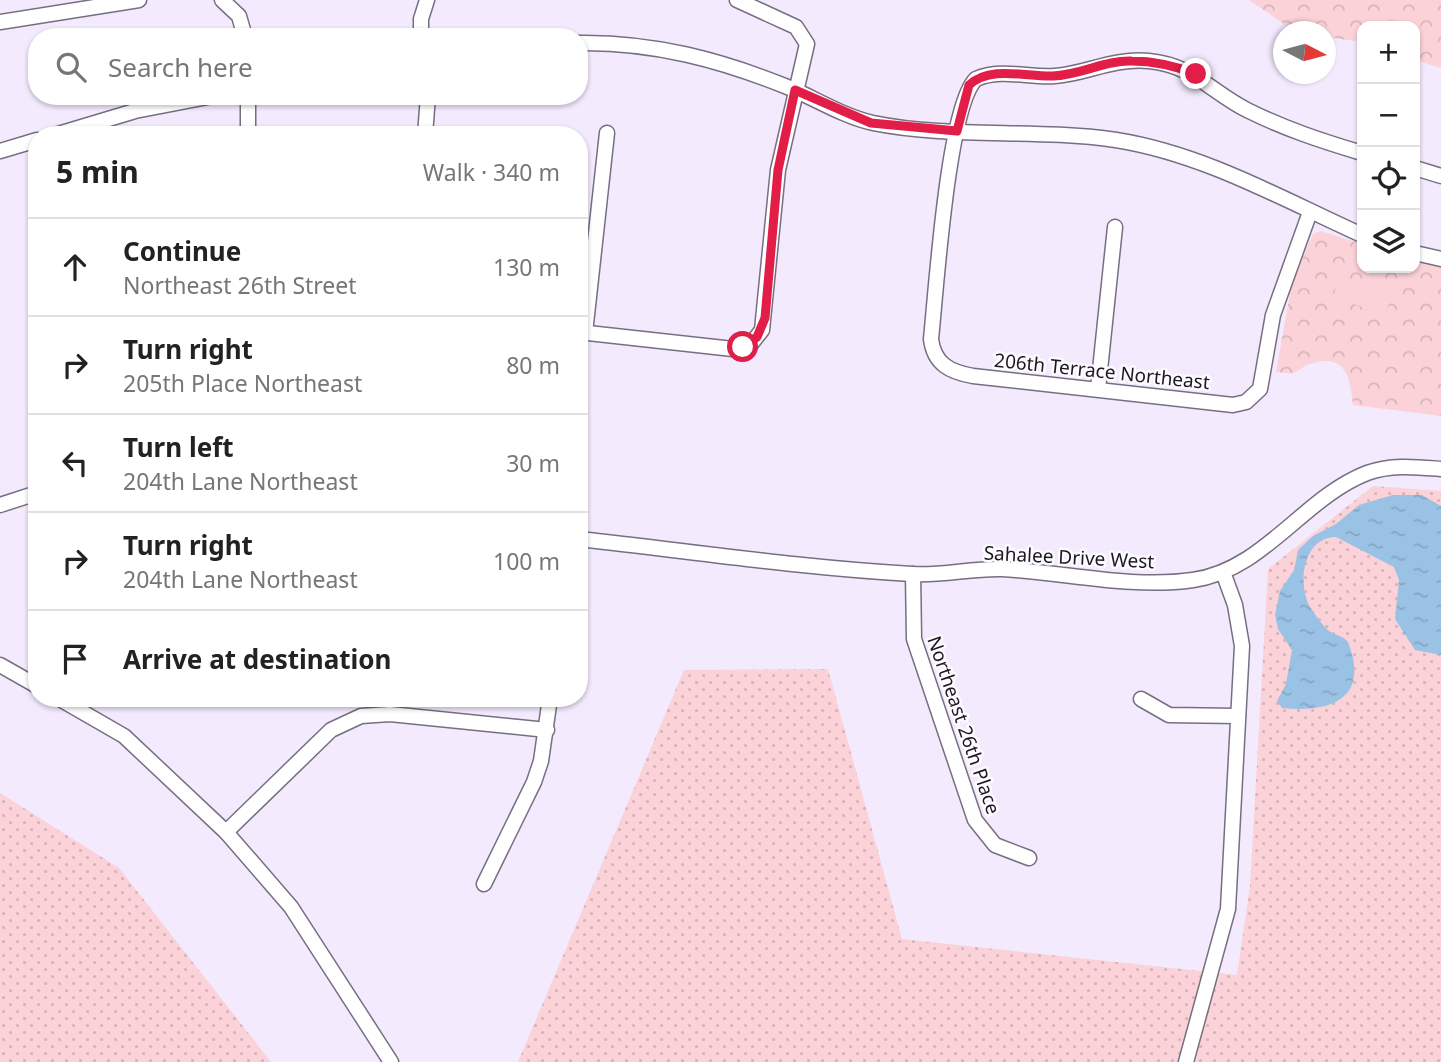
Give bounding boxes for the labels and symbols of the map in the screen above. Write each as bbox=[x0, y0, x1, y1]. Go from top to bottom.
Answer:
north arrow bbox=[1273, 21, 1336, 84]
route end bbox=[1180, 58, 1211, 89]
route start bbox=[727, 331, 758, 362]
street label: 206th Terrace Northeast bbox=[993, 347, 1211, 395]
street label: Sahalee Drive West bbox=[983, 540, 1155, 574]
street label: Northeast 26th Place bbox=[921, 632, 1007, 818]

